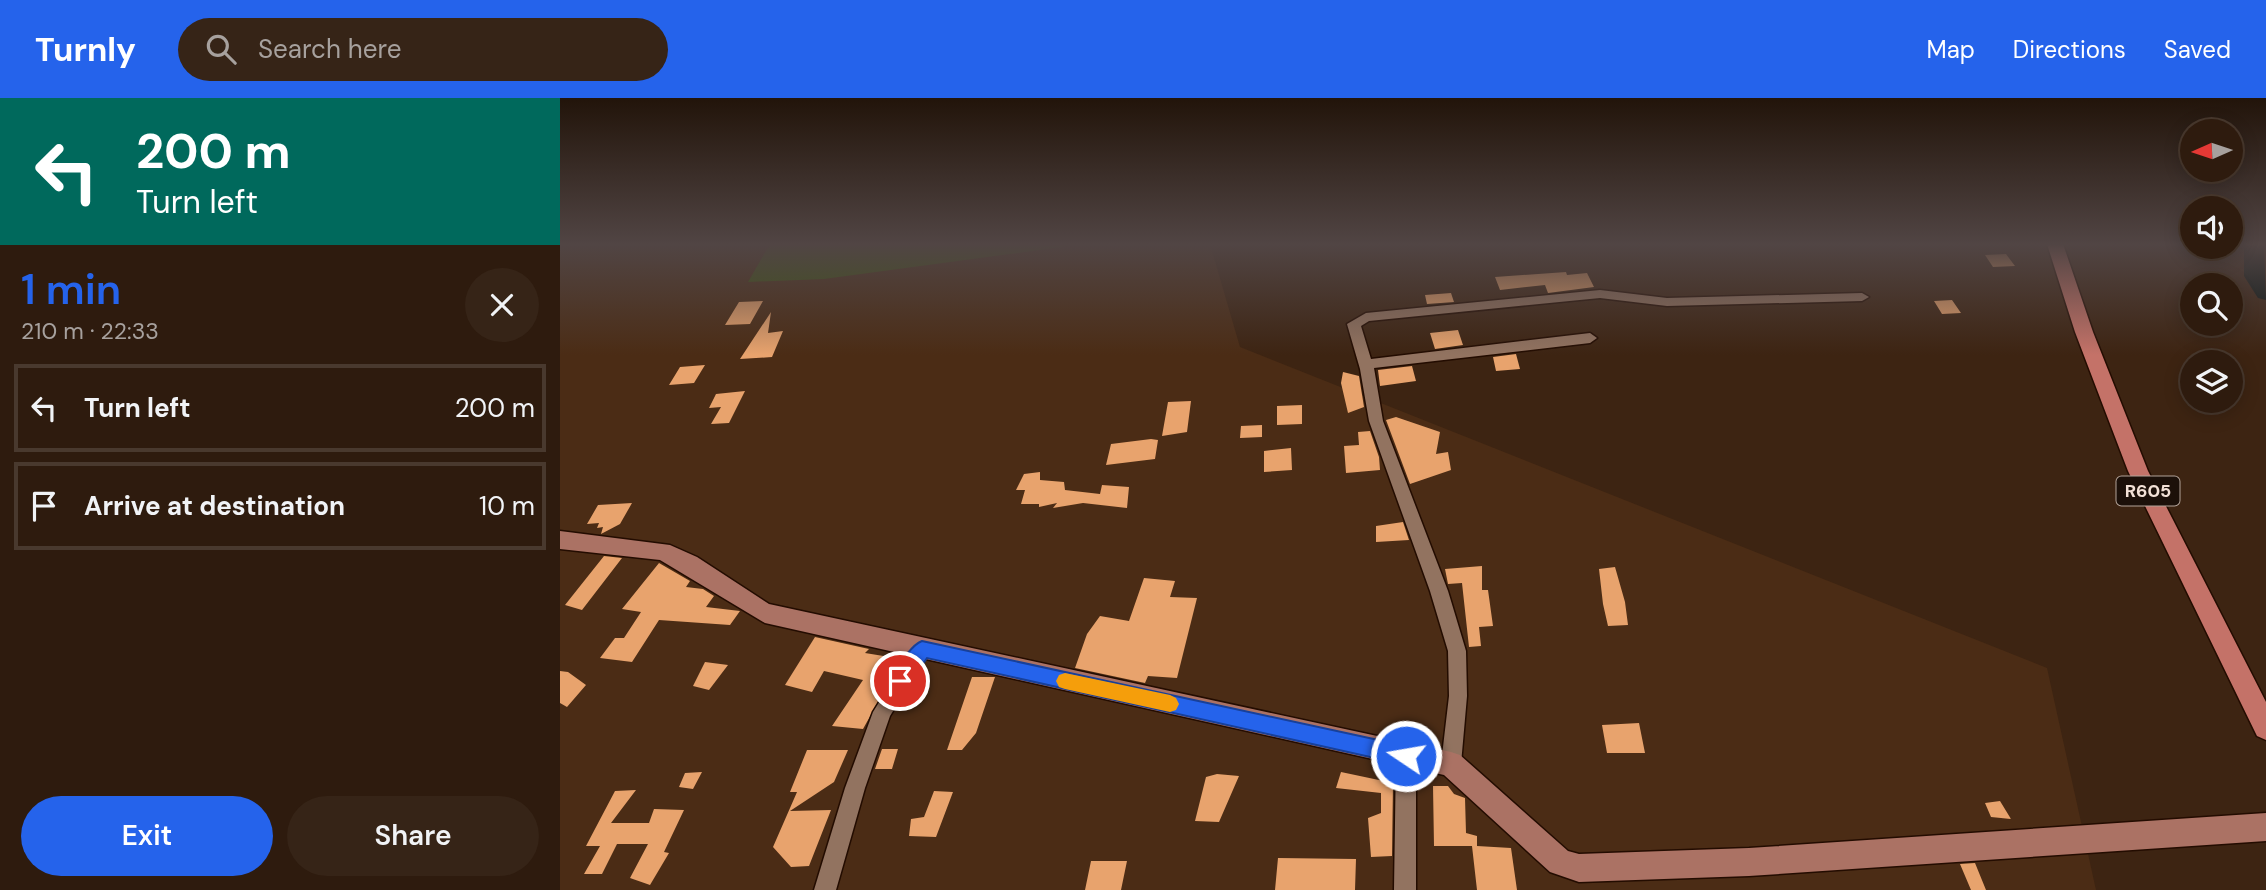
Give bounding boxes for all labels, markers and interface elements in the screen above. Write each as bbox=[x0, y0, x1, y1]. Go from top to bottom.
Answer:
search box bbox=[178, 18, 668, 81]
text: Turnly bbox=[35, 28, 136, 71]
icon: search bbox=[202, 30, 240, 68]
text: Search here bbox=[258, 32, 401, 66]
text: Map bbox=[1927, 34, 1975, 65]
text: Directions bbox=[2013, 34, 2126, 65]
text: Saved bbox=[2164, 34, 2231, 65]
text: 200 m bbox=[136, 119, 291, 183]
north arrow bbox=[2180, 119, 2244, 182]
map controls bbox=[2180, 119, 2243, 413]
icon: left bbox=[21, 126, 112, 217]
text: Turn left bbox=[136, 181, 258, 223]
button: sound bbox=[2180, 196, 2243, 259]
text: 1 min bbox=[21, 262, 121, 317]
button: close bbox=[465, 268, 539, 342]
button: search bbox=[2180, 273, 2243, 336]
text: 210 m · 22:33 bbox=[21, 316, 159, 346]
button: layers bbox=[2180, 350, 2243, 413]
icon: left bbox=[25, 389, 63, 427]
text: Turn left bbox=[84, 391, 191, 425]
text: 200 m bbox=[455, 391, 535, 425]
road number: R605 bbox=[2116, 477, 2180, 506]
icon: arrive bbox=[25, 487, 63, 525]
text: Arrive at destination bbox=[84, 489, 345, 523]
text: 10 m bbox=[479, 489, 535, 523]
pin bbox=[870, 651, 930, 711]
icon: arrive bbox=[881, 662, 919, 700]
position arrow bbox=[1369, 719, 1443, 793]
button: Exit bbox=[21, 796, 273, 876]
button: Share bbox=[287, 796, 539, 876]

